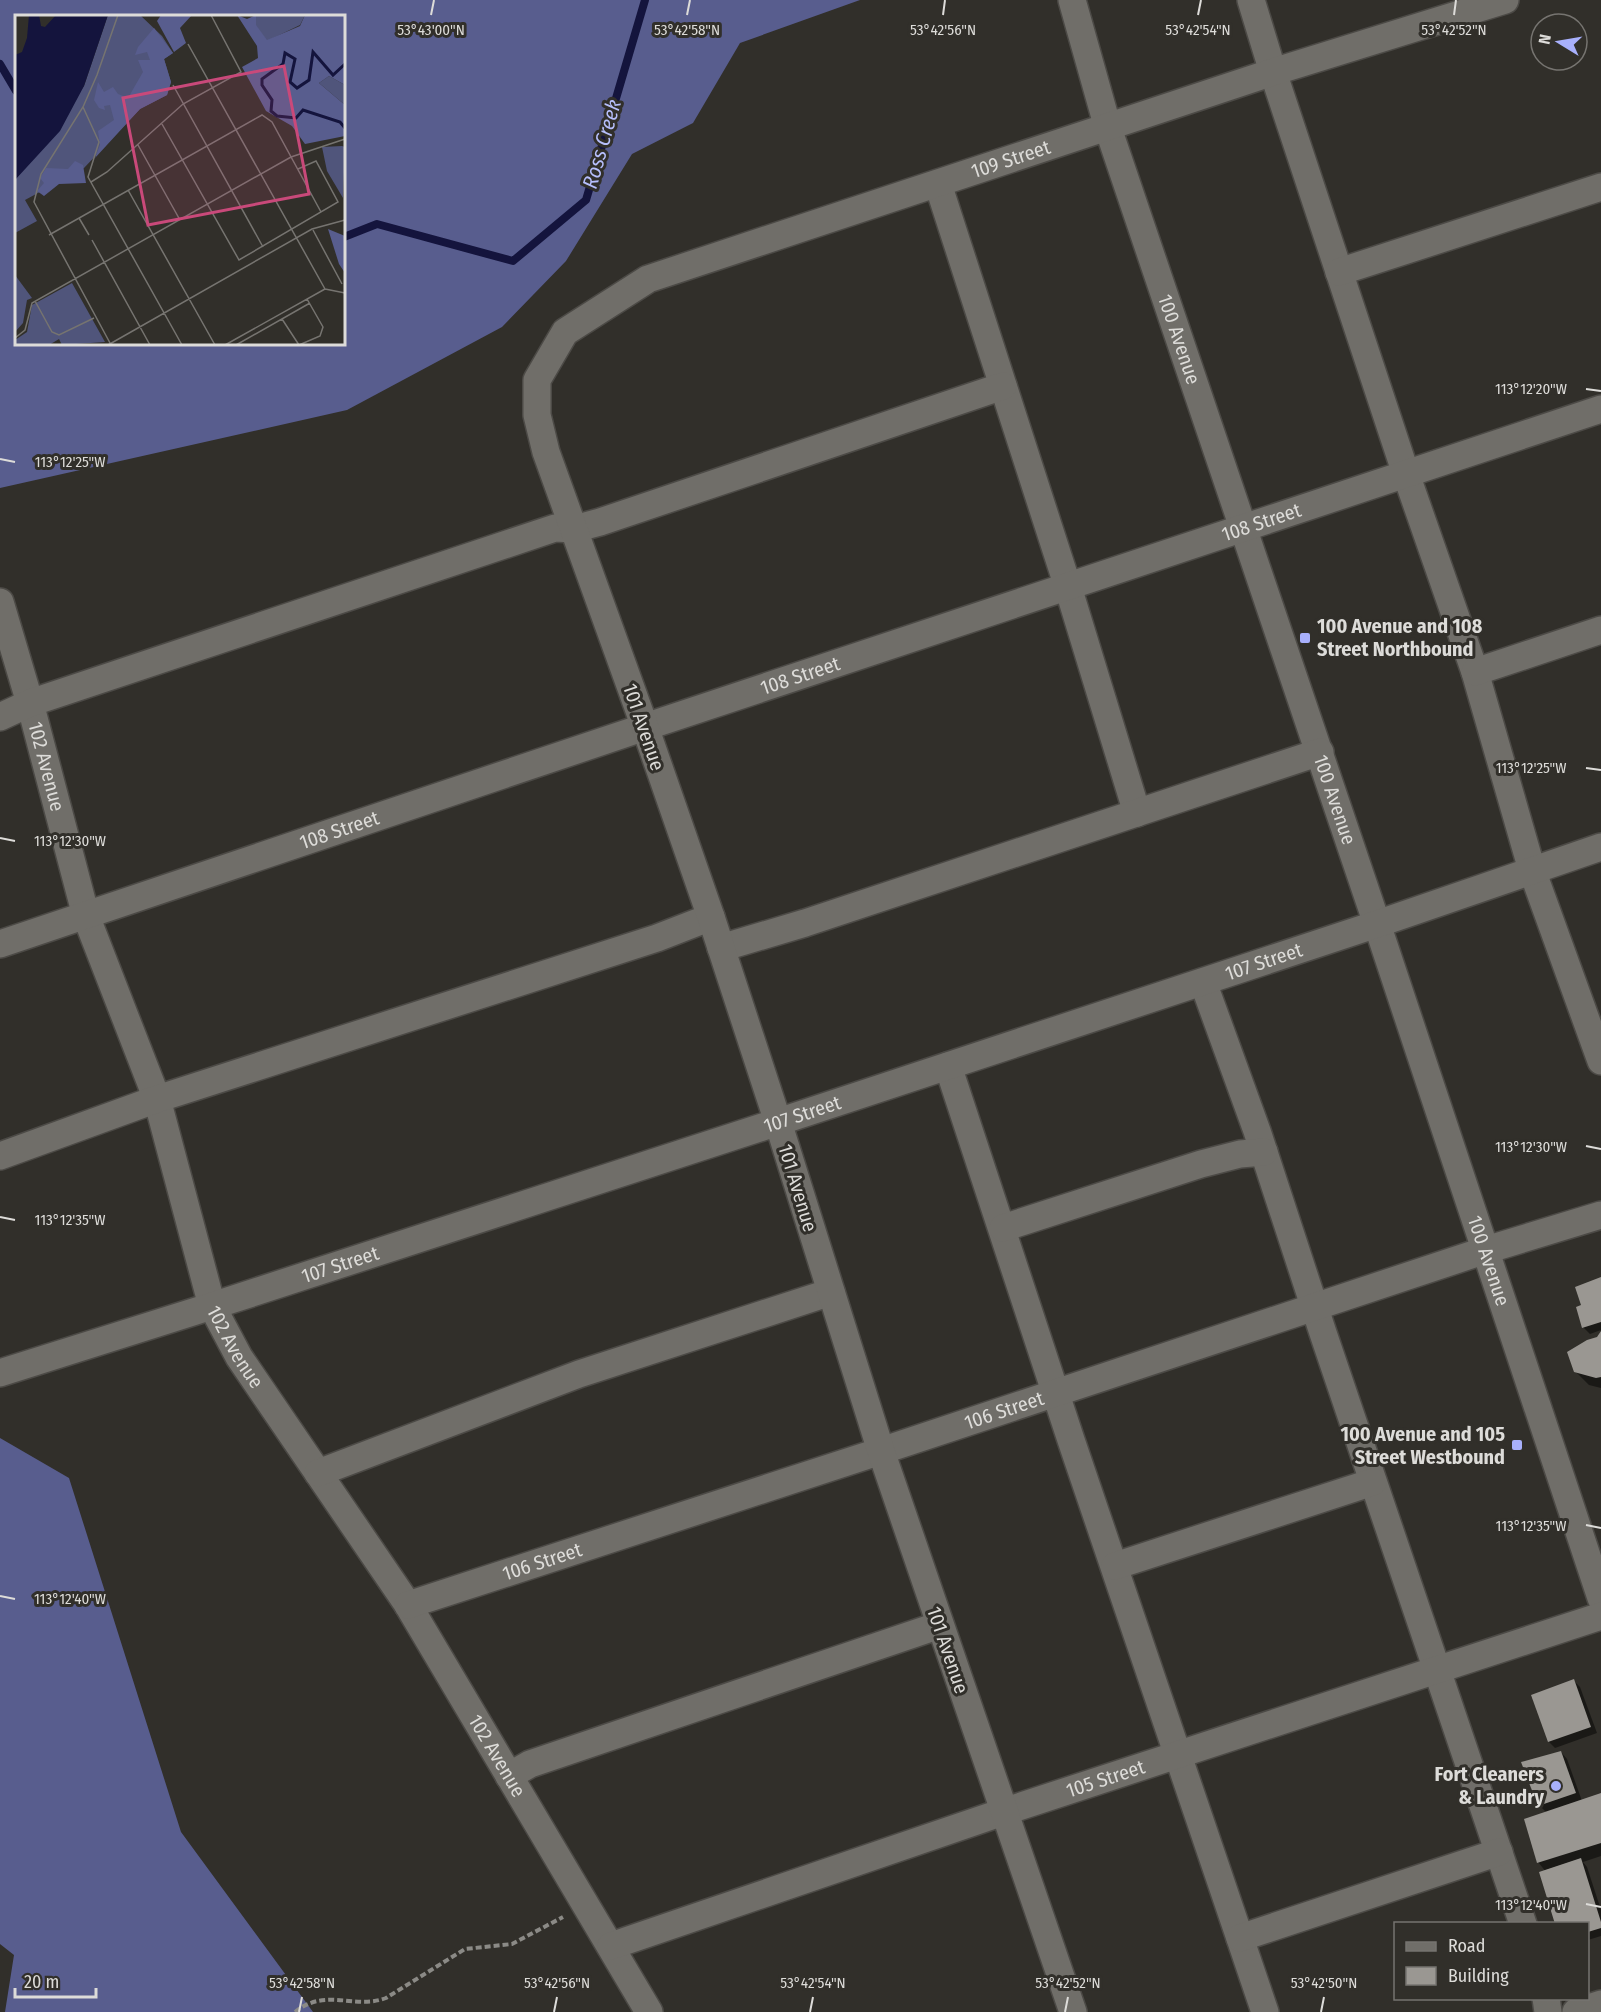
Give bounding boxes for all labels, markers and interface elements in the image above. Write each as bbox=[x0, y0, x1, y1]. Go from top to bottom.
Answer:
north arrow bbox=[1529, 12, 1589, 72]
inset map bbox=[15, 15, 345, 345]
text: 53°43'00"N bbox=[397, 21, 465, 39]
text: 53°42'58"N bbox=[654, 21, 720, 39]
text: 53°42'56"N bbox=[910, 21, 976, 39]
text: 53°42'54"N bbox=[1165, 21, 1231, 39]
text: 53°42'52"N bbox=[1421, 21, 1487, 39]
text: N bbox=[1535, 33, 1555, 46]
water label: Ross Creek bbox=[577, 96, 627, 192]
street label: 109 Street bbox=[968, 134, 1054, 183]
street label: 100 Avenue bbox=[1153, 291, 1206, 387]
text: 113°12'20"W bbox=[1495, 380, 1567, 398]
text: 113°12'25"W bbox=[35, 453, 105, 471]
street label: 108 Street bbox=[1219, 498, 1304, 546]
place label: 100 Avenue and 108 Street Northbound bbox=[1317, 614, 1483, 661]
marker: 100 Avenue and 108 Street Northbound bbox=[1298, 631, 1312, 645]
street label: 108 Street bbox=[757, 651, 843, 700]
street label: 101 Avenue bbox=[618, 680, 670, 774]
street label: 102 Avenue bbox=[23, 719, 70, 814]
street label: 100 Avenue bbox=[1309, 752, 1361, 848]
text: 113°12'25"W bbox=[1496, 759, 1566, 777]
street label: 108 Street bbox=[297, 805, 383, 854]
text: 113°12'30"W bbox=[34, 832, 106, 850]
street label: 107 Street bbox=[1222, 937, 1306, 985]
street label: 107 Street bbox=[761, 1090, 844, 1138]
text: 113°12'30"W bbox=[1495, 1138, 1567, 1156]
street label: 101 Avenue bbox=[773, 1141, 823, 1235]
text: 113°12'35"W bbox=[35, 1211, 105, 1229]
street label: 100 Avenue bbox=[1463, 1213, 1515, 1309]
street label: 107 Street bbox=[298, 1240, 382, 1288]
street label: 102 Avenue bbox=[202, 1301, 269, 1393]
street label: 106 Street bbox=[961, 1386, 1047, 1434]
place label: 100 Avenue and 105 Street Westbound bbox=[1340, 1422, 1505, 1469]
marker: 100 Avenue and 105 Street Westbound bbox=[1510, 1438, 1524, 1452]
text: 113°12'35"W bbox=[1496, 1517, 1566, 1535]
street label: 106 Street bbox=[499, 1537, 585, 1585]
text: 113°12'40"W bbox=[34, 1590, 106, 1608]
street label: 101 Avenue bbox=[922, 1603, 974, 1697]
street label: 102 Avenue bbox=[464, 1710, 531, 1801]
street label: 105 Street bbox=[1063, 1754, 1148, 1803]
place label: Fort Cleaners & Laundry bbox=[1435, 1762, 1544, 1809]
marker: Fort Cleaners & Laundry bbox=[1549, 1779, 1563, 1793]
text: 113°12'40"W bbox=[1495, 1896, 1567, 1914]
legend bbox=[1394, 1922, 1589, 2000]
text: Road bbox=[1448, 1935, 1485, 1957]
scale bar bbox=[15, 1961, 96, 1999]
text: Building bbox=[1448, 1965, 1509, 1987]
text: 20 m bbox=[24, 1971, 59, 1993]
text: 53°42'58"N bbox=[269, 1974, 335, 1992]
text: 53°42'56"N bbox=[524, 1974, 590, 1992]
text: 53°42'54"N bbox=[780, 1974, 846, 1992]
text: 53°42'52"N bbox=[1035, 1974, 1101, 1992]
text: 53°42'50"N bbox=[1291, 1974, 1357, 1992]

